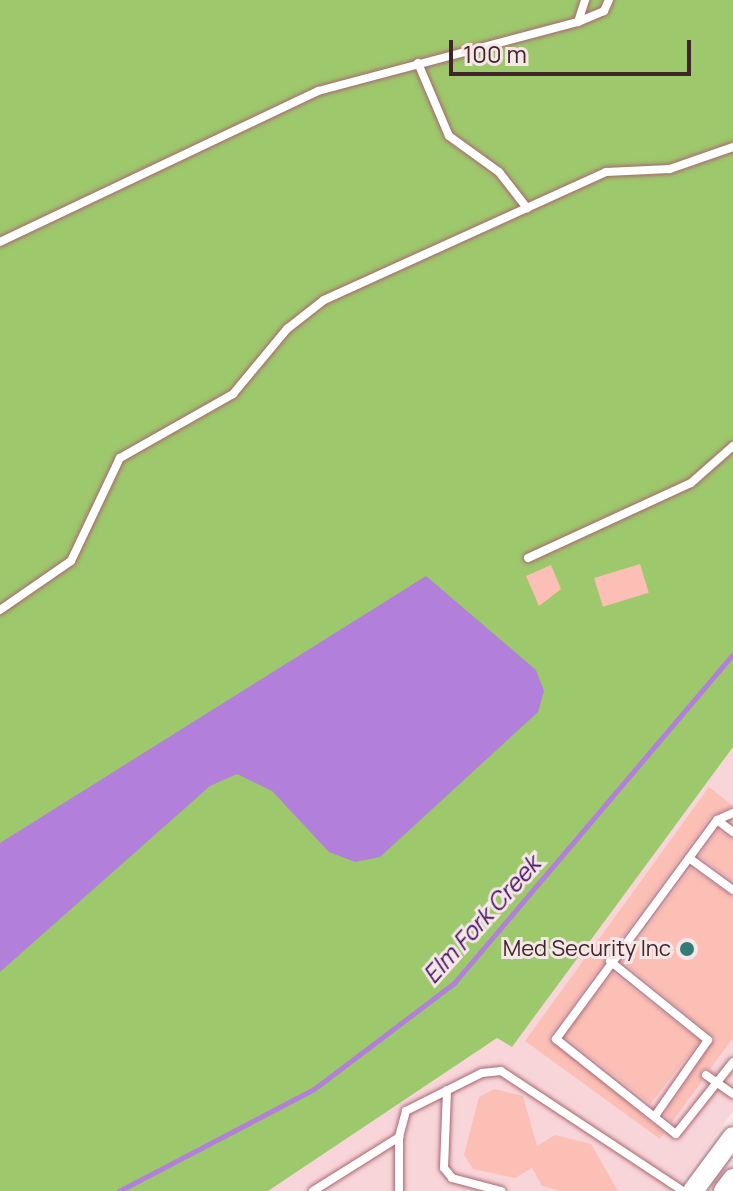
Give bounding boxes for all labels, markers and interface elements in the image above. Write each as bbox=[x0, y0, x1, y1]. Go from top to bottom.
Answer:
scale bar bbox=[453, 24, 695, 74]
text: 100 m bbox=[463, 37, 527, 70]
water label: Elm Fork Creek bbox=[416, 849, 546, 989]
place label: Med Security Inc bbox=[503, 936, 671, 962]
marker: Med Security Inc bbox=[678, 940, 696, 958]

